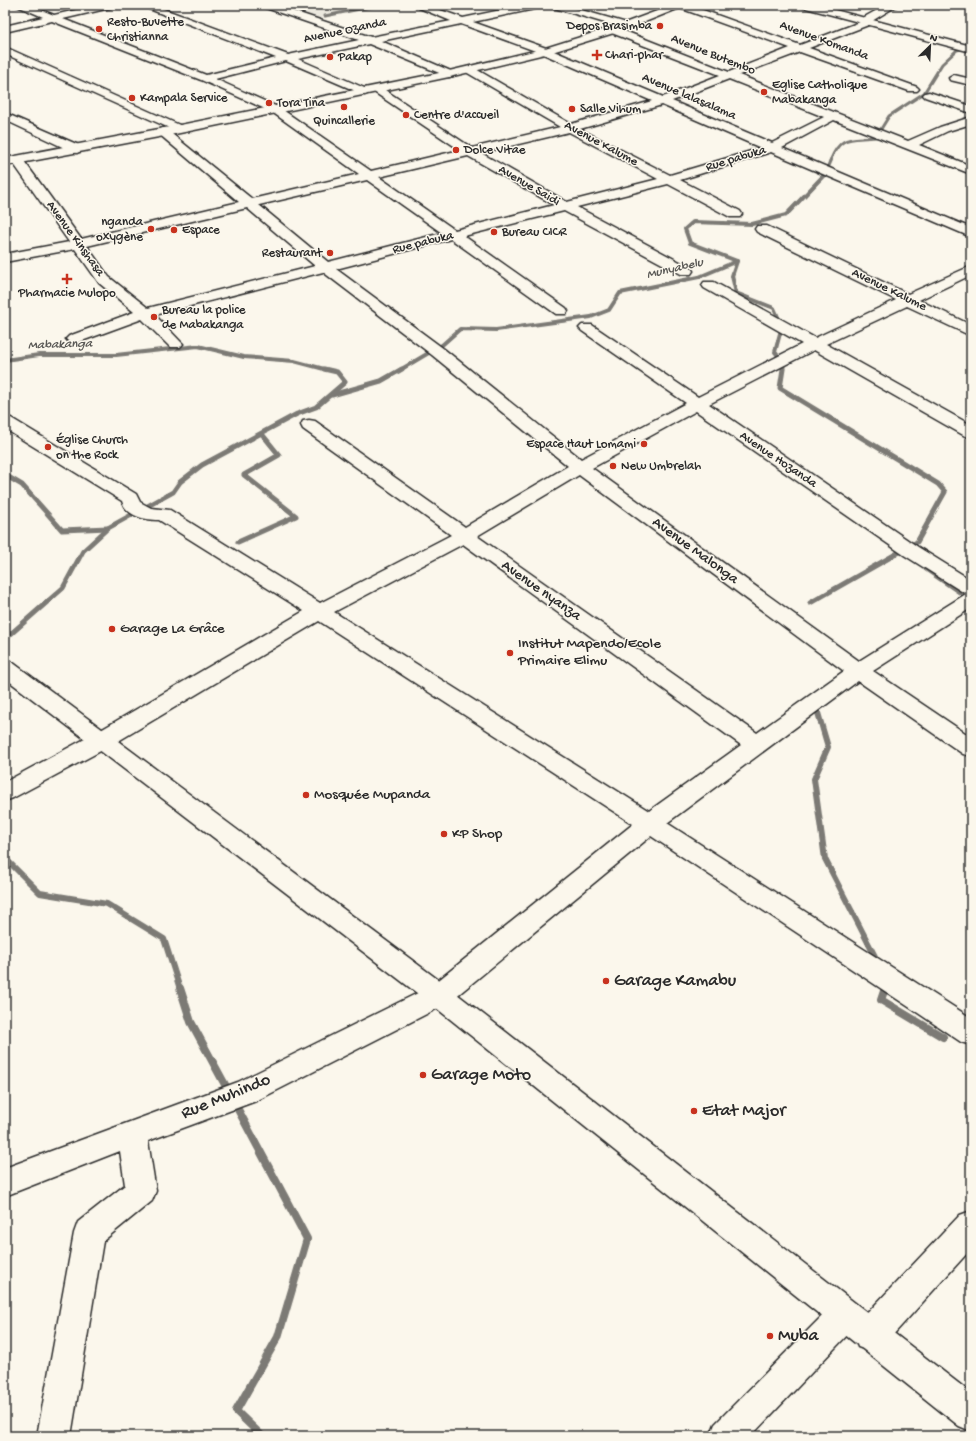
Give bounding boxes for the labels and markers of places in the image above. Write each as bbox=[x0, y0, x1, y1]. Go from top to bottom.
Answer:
place label: Resto-Buvette Christianna bbox=[107, 15, 184, 45]
place label: Depos Brasimba bbox=[565, 19, 653, 34]
marker: Depos Brasimba bbox=[655, 21, 665, 31]
marker: Resto-Buvette Christianna bbox=[94, 24, 104, 34]
place label: Chari-phar bbox=[605, 48, 664, 63]
place label: Pakap bbox=[337, 50, 372, 65]
marker: Chari-phar bbox=[592, 50, 602, 60]
marker: Pakap bbox=[325, 52, 335, 62]
place label: Eglise Catholique Mabakanga bbox=[772, 78, 868, 108]
marker: Eglise Catholique Mabakanga bbox=[759, 87, 769, 97]
place label: Kampala Service bbox=[140, 91, 228, 106]
marker: Kampala Service bbox=[127, 93, 137, 103]
place label: Tora Tina bbox=[276, 96, 326, 111]
marker: Tora Tina bbox=[264, 98, 274, 108]
marker: Quincallerie bbox=[339, 102, 349, 112]
place label: Salle Vihum bbox=[580, 102, 641, 117]
marker: Salle Vihum bbox=[567, 104, 577, 114]
place label: Centre d'accueil bbox=[414, 108, 499, 123]
marker: Centre d'accueil bbox=[401, 110, 411, 120]
place label: Quincallerie bbox=[313, 114, 375, 129]
place label: Dolce Vitae bbox=[463, 143, 526, 158]
marker: Dolce Vitae bbox=[451, 145, 461, 155]
place label: nganda oxygène bbox=[96, 215, 144, 245]
place label: Espace bbox=[182, 223, 220, 238]
marker: nganda oxygène bbox=[146, 224, 156, 234]
marker: Espace bbox=[169, 225, 179, 235]
place label: Bureau CICR bbox=[501, 225, 568, 240]
marker: Bureau CICR bbox=[489, 227, 499, 237]
place label: Restaurant bbox=[262, 246, 324, 261]
marker: Restaurant bbox=[325, 248, 335, 258]
marker: Pharmacie Mulopo bbox=[62, 274, 72, 284]
place label: Pharmacie Mulopo bbox=[17, 286, 116, 301]
place label: Bureau la police de Mabakanga bbox=[161, 303, 246, 333]
marker: Bureau la police de Mabakanga bbox=[149, 312, 159, 322]
place label: Église Church on the Rock bbox=[56, 432, 128, 463]
place label: Espace Haut Lomami bbox=[526, 437, 636, 452]
marker: Espace Haut Lomami bbox=[639, 439, 649, 449]
marker: Église Church on the Rock bbox=[43, 442, 53, 452]
place label: New Umbrelah bbox=[621, 459, 701, 474]
marker: New Umbrelah bbox=[608, 461, 618, 471]
place label: Garage La Grâce bbox=[120, 620, 225, 638]
marker: Garage La Grâce bbox=[107, 624, 117, 634]
place label: Institut Mapendo/Ecole Primaire Elimu bbox=[517, 635, 661, 670]
marker: Institut Mapendo/Ecole Primaire Elimu bbox=[505, 648, 515, 658]
place label: Mosquée Mupanda bbox=[314, 786, 431, 804]
marker: Mosquée Mupanda bbox=[301, 790, 311, 800]
place label: KP Shop bbox=[452, 825, 503, 843]
marker: KP Shop bbox=[439, 829, 449, 839]
place label: Garage Kamabu bbox=[614, 971, 737, 992]
marker: Garage Kamabu bbox=[601, 976, 611, 986]
place label: Garage Moto bbox=[431, 1065, 531, 1086]
marker: Garage Moto bbox=[418, 1070, 428, 1080]
place label: Etat Major bbox=[702, 1101, 787, 1122]
marker: Etat Major bbox=[689, 1106, 699, 1116]
place label: Muba bbox=[778, 1326, 819, 1347]
marker: Muba bbox=[765, 1331, 775, 1341]

